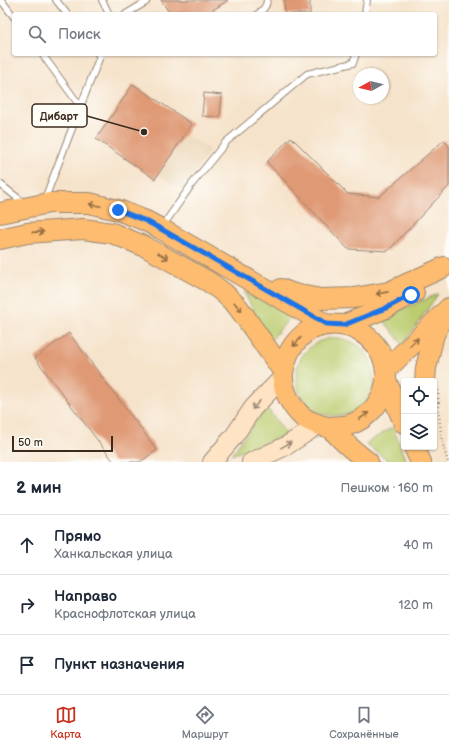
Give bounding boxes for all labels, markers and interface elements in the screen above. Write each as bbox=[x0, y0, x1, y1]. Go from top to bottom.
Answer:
search box bbox=[12, 12, 437, 56]
icon: search bbox=[26, 23, 48, 45]
text: Поиск bbox=[58, 25, 101, 44]
north arrow bbox=[353, 68, 389, 104]
callout: Дибарт bbox=[32, 104, 87, 127]
text: Дибарт bbox=[40, 110, 79, 123]
one-way arrow bbox=[88, 200, 101, 208]
route end bbox=[109, 201, 127, 219]
one-way arrow bbox=[31, 229, 44, 236]
one-way arrow bbox=[156, 253, 168, 261]
route start bbox=[402, 286, 420, 304]
one-way arrow bbox=[376, 289, 389, 297]
one-way arrow bbox=[234, 302, 242, 313]
one-way arrow bbox=[292, 337, 301, 347]
one-way arrow bbox=[409, 338, 419, 347]
map controls bbox=[401, 378, 437, 450]
button: locate bbox=[401, 378, 437, 414]
one-way arrow bbox=[251, 400, 261, 410]
one-way arrow bbox=[359, 412, 370, 420]
button: layers bbox=[401, 414, 437, 450]
scale bar bbox=[12, 434, 113, 453]
text: 50 m bbox=[18, 436, 43, 449]
one-way arrow bbox=[280, 441, 292, 449]
text: 2 мин bbox=[16, 478, 62, 498]
text: Пешком · 160 m bbox=[341, 480, 433, 496]
text: Прямо bbox=[54, 527, 101, 546]
icon: ahead bbox=[16, 534, 38, 556]
text: 40 m bbox=[403, 537, 433, 553]
text: Ханкальская улица bbox=[54, 546, 173, 562]
text: Направо bbox=[54, 587, 117, 606]
icon: right bbox=[16, 594, 38, 616]
text: 120 m bbox=[398, 597, 433, 613]
text: Краснофлотская улица bbox=[54, 606, 196, 622]
icon: arrive bbox=[16, 654, 38, 676]
text: Пункт назначения bbox=[54, 655, 185, 674]
tab: Карта bbox=[50, 704, 81, 741]
tab: Маршрут bbox=[182, 704, 229, 741]
tab: Сохранённые bbox=[329, 704, 399, 741]

